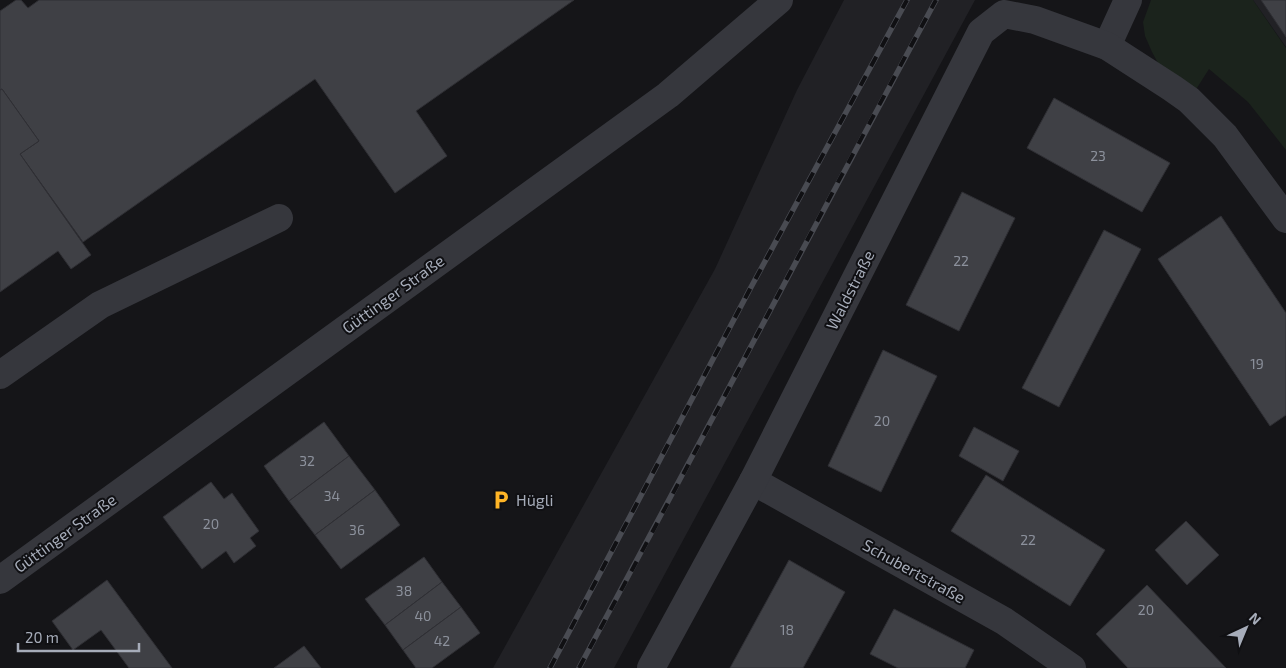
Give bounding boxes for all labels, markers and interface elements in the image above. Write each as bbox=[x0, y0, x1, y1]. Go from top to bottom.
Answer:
house number: 23 bbox=[1090, 147, 1106, 164]
street label: Waldstraße bbox=[821, 247, 878, 333]
street label: Güttinger Straße bbox=[338, 250, 447, 337]
house number: 22 bbox=[953, 252, 969, 269]
house number: 19 bbox=[1250, 355, 1264, 372]
house number: 20 bbox=[874, 412, 890, 429]
house number: 32 bbox=[299, 452, 315, 469]
house number: 34 bbox=[324, 487, 340, 504]
street label: Güttinger Straße bbox=[10, 489, 119, 576]
parking icon: Hügli bbox=[490, 489, 512, 511]
place label: Hügli bbox=[516, 490, 553, 509]
house number: 20 bbox=[203, 515, 219, 532]
house number: 36 bbox=[349, 521, 365, 538]
house number: 22 bbox=[1020, 531, 1036, 548]
street label: Schubertstraße bbox=[860, 535, 969, 607]
house number: 38 bbox=[396, 582, 412, 599]
house number: 20 bbox=[1138, 601, 1154, 618]
north arrow bbox=[1221, 603, 1271, 653]
house number: 40 bbox=[414, 607, 432, 624]
text: N bbox=[1246, 609, 1265, 628]
scale bar bbox=[18, 620, 139, 652]
house number: 18 bbox=[780, 621, 794, 638]
text: 20 m bbox=[25, 628, 59, 646]
house number: 42 bbox=[434, 632, 450, 649]

